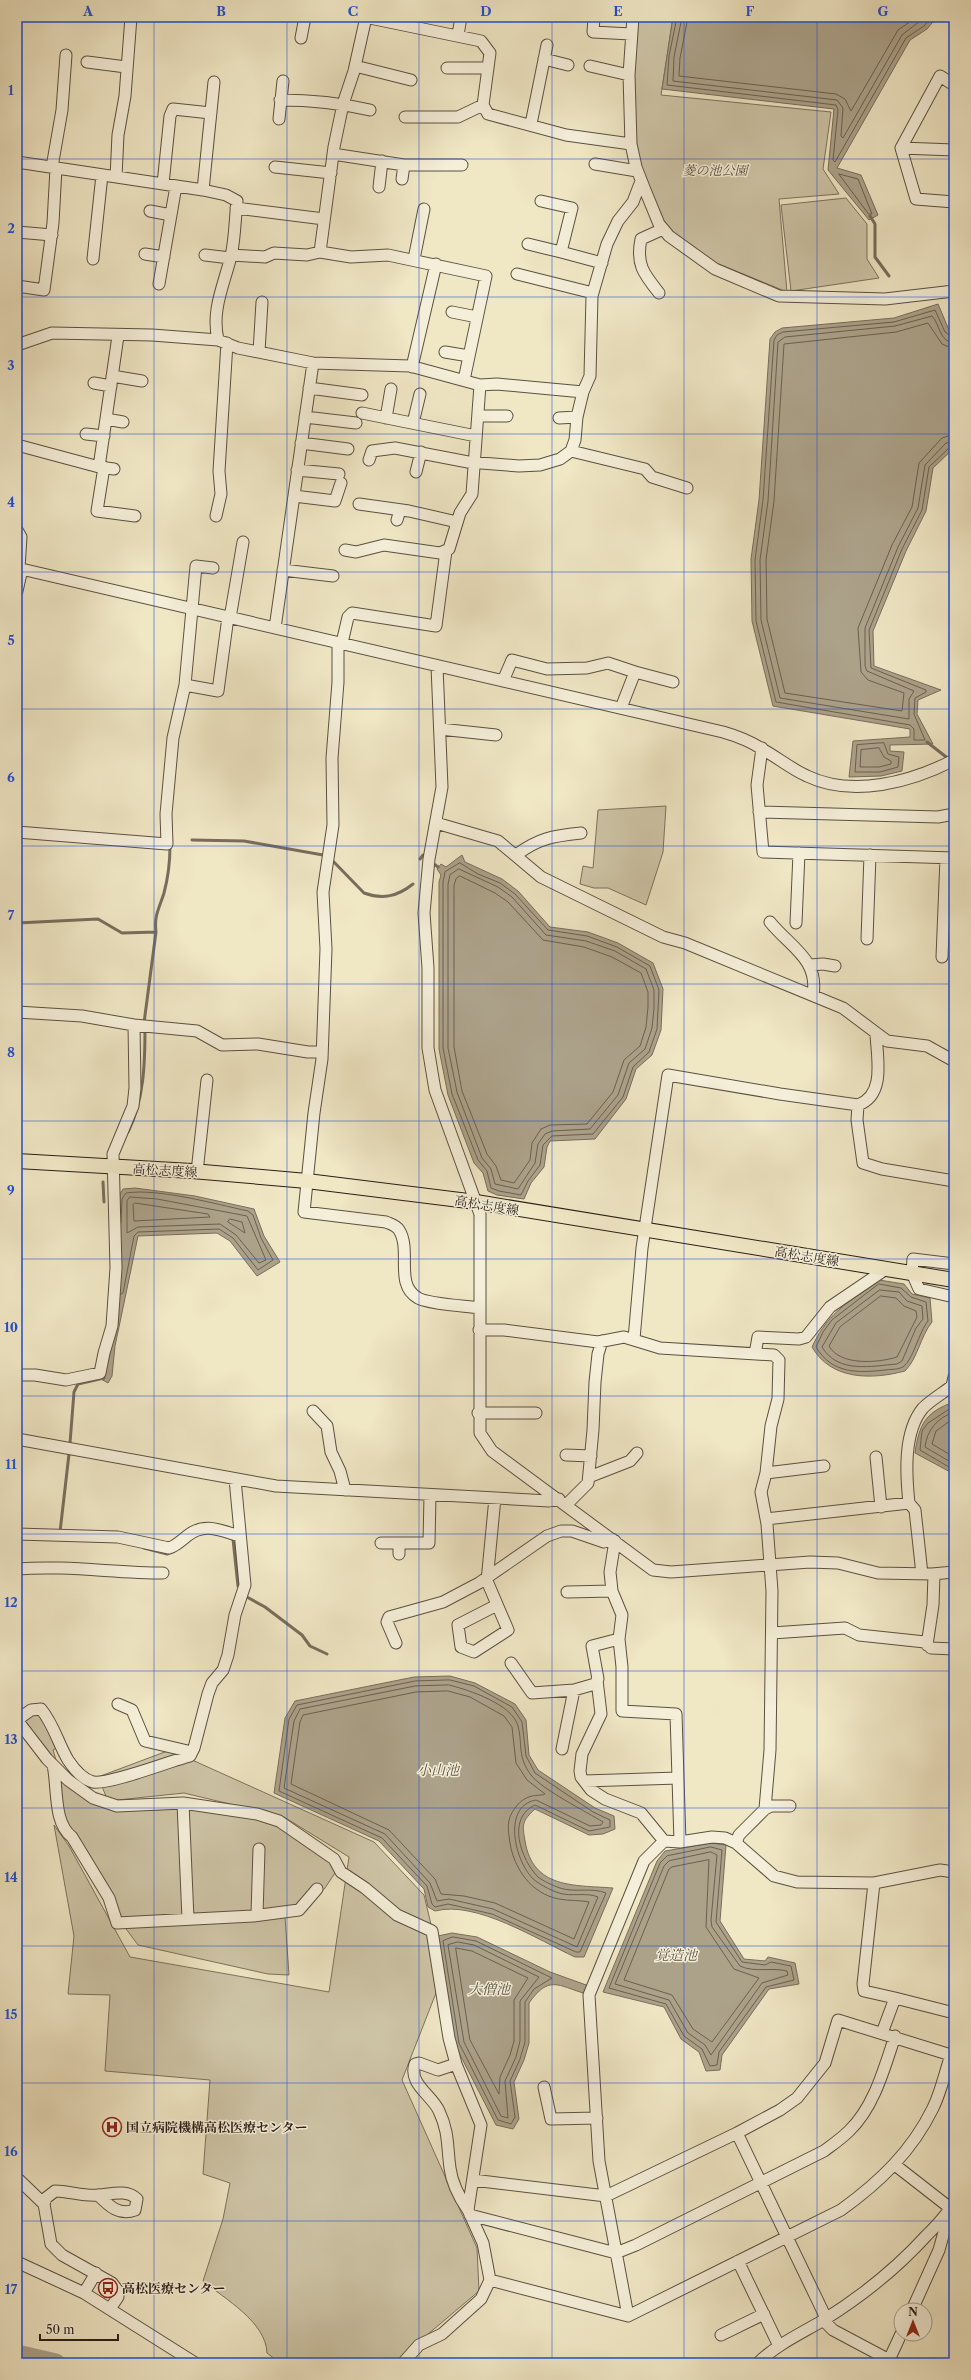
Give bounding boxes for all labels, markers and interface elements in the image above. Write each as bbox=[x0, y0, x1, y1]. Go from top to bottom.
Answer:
text: A bbox=[82, 3, 94, 19]
text: B bbox=[216, 3, 226, 19]
text: C bbox=[348, 3, 358, 19]
text: D bbox=[480, 3, 492, 19]
text: E bbox=[613, 3, 623, 19]
text: F bbox=[746, 3, 755, 19]
text: G bbox=[877, 3, 889, 19]
text: 1 bbox=[8, 82, 14, 98]
park label: 菱の池公園 bbox=[682, 162, 749, 178]
text: 2 bbox=[7, 220, 15, 236]
text: 3 bbox=[7, 357, 15, 373]
text: 4 bbox=[7, 494, 15, 510]
text: 5 bbox=[7, 632, 15, 648]
text: 6 bbox=[7, 769, 15, 785]
text: 7 bbox=[8, 907, 15, 923]
text: 8 bbox=[7, 1044, 15, 1060]
street label: 高松志度線 bbox=[132, 1160, 198, 1180]
text: 9 bbox=[7, 1182, 15, 1198]
street label: 高松志度線 bbox=[454, 1192, 520, 1218]
street label: 高松志度線 bbox=[774, 1243, 840, 1269]
text: 10 bbox=[4, 1319, 18, 1335]
text: 11 bbox=[5, 1456, 17, 1472]
text: 12 bbox=[4, 1594, 18, 1610]
text: 13 bbox=[4, 1731, 18, 1747]
water label: 小山池 bbox=[417, 1761, 461, 1779]
text: 14 bbox=[4, 1869, 18, 1885]
water label: 覚造池 bbox=[655, 1946, 699, 1964]
water label: 大僧池 bbox=[468, 1980, 512, 1998]
text: 15 bbox=[4, 2006, 18, 2022]
hospital icon: 国立病院機構高松医療センター bbox=[101, 2116, 123, 2138]
place label: 国立病院機構高松医療センター bbox=[126, 2119, 307, 2135]
text: 16 bbox=[4, 2143, 18, 2159]
bus stop icon: 高松医療センター bbox=[97, 2277, 119, 2299]
place label: 高松医療センター bbox=[122, 2280, 225, 2296]
text: 17 bbox=[5, 2281, 18, 2297]
north arrow bbox=[893, 2302, 933, 2342]
text: N bbox=[908, 2305, 918, 2319]
scale bar bbox=[40, 2316, 118, 2342]
text: 50 m bbox=[46, 2322, 75, 2337]

